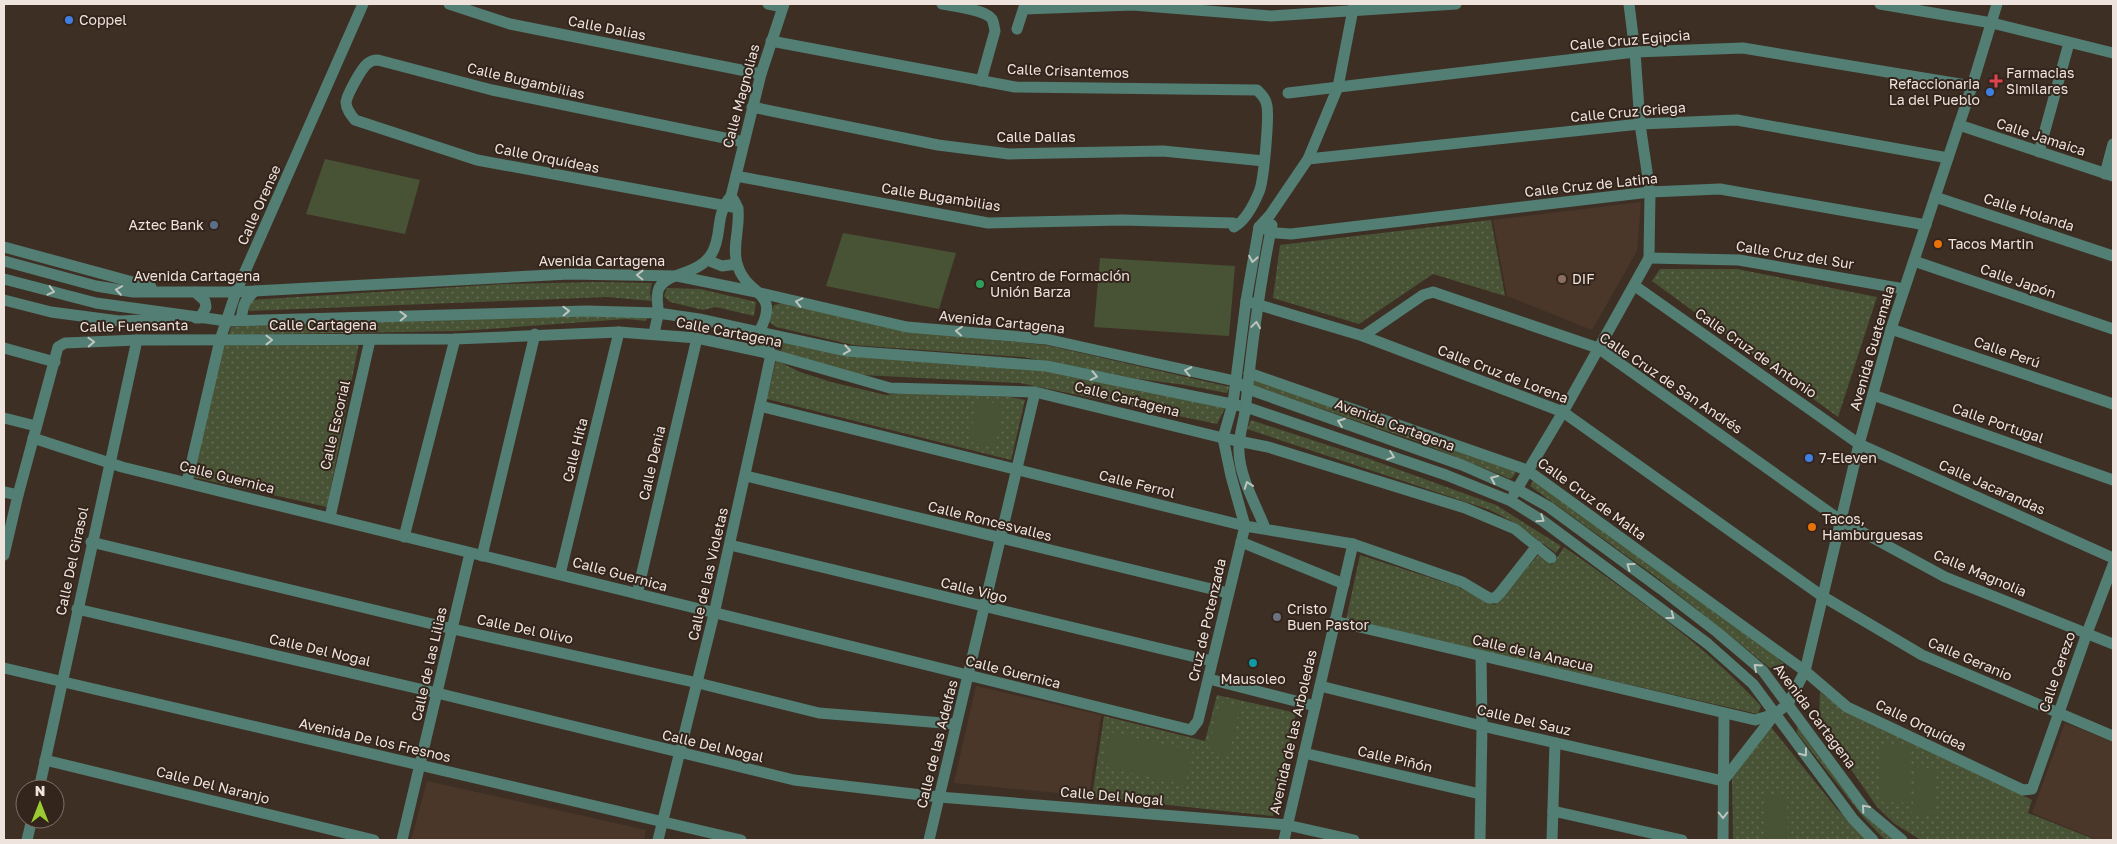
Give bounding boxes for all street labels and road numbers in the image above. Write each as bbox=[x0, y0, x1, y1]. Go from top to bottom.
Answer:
street label: Calle Dalias bbox=[567, 12, 648, 43]
street label: Calle Cruz Egipcia bbox=[1569, 26, 1691, 53]
street label: Calle Magnolias bbox=[718, 42, 763, 150]
street label: Calle Bugambilias bbox=[465, 59, 587, 102]
street label: Calle Crisantemos bbox=[1007, 60, 1129, 81]
street label: Calle Cruz Griega bbox=[1570, 98, 1686, 125]
street label: Calle Jamaica bbox=[1994, 114, 2088, 159]
street label: Calle Dalias bbox=[996, 128, 1076, 145]
street label: Calle Orquídeas bbox=[493, 139, 601, 176]
street label: Calle Orense bbox=[233, 162, 284, 247]
street label: Calle Cruz de Latina bbox=[1523, 169, 1658, 200]
street label: Calle Bugambilias bbox=[880, 179, 1002, 214]
street label: Calle Holanda bbox=[1982, 189, 2077, 234]
street label: Calle Cruz del Sur bbox=[1735, 237, 1856, 272]
street label: Avenida Cartagena bbox=[539, 252, 665, 269]
street label: Calle Japón bbox=[1978, 260, 2058, 301]
street label: Avenida Cartagena bbox=[134, 267, 260, 284]
street label: Avenida Guatemala bbox=[1846, 283, 1897, 412]
street label: Calle Cruz de Antonio bbox=[1692, 304, 1820, 401]
street label: Avenida Cartagena bbox=[938, 306, 1066, 337]
street label: Calle Cartagena bbox=[675, 313, 784, 350]
street label: Calle Fuensanta bbox=[79, 316, 188, 335]
street label: Calle Cartagena bbox=[269, 316, 377, 333]
street label: Calle Cruz de San Andrés bbox=[1597, 328, 1746, 437]
street label: Calle Perú bbox=[1972, 332, 2043, 371]
street label: Calle Cruz de Lorena bbox=[1436, 341, 1571, 406]
street label: Calle Cartagena bbox=[1073, 377, 1181, 420]
street label: Calle Escorial bbox=[316, 378, 353, 471]
street label: Avenida Cartagena bbox=[1333, 395, 1458, 454]
street label: Calle Portugal bbox=[1950, 399, 2046, 446]
street label: Calle Hita bbox=[558, 416, 591, 484]
street label: Calle Denia bbox=[635, 424, 668, 502]
street label: Calle Cruz de Malta bbox=[1535, 454, 1650, 544]
street label: Calle Jacarandas bbox=[1936, 455, 2048, 518]
street label: Calle Guernica bbox=[178, 456, 277, 497]
street label: Calle Ferrol bbox=[1097, 466, 1177, 501]
street label: Calle Roncesvalles bbox=[926, 497, 1054, 544]
street label: Calle Del Girasol bbox=[52, 505, 91, 617]
street label: Calle de las Violetas bbox=[684, 506, 731, 642]
street label: Calle Magnolia bbox=[1931, 545, 2029, 600]
street label: Calle Guernica bbox=[571, 553, 670, 594]
street label: Cruz de Potenzada bbox=[1184, 557, 1229, 683]
street label: Calle Vigo bbox=[939, 573, 1009, 606]
street label: Calle de las Lilias bbox=[407, 605, 450, 723]
street label: Calle Del Olivo bbox=[475, 610, 575, 647]
street label: Calle Cerezo bbox=[2035, 629, 2078, 715]
street label: Calle Del Nogal bbox=[268, 630, 373, 669]
street label: Calle de la Anacua bbox=[1471, 630, 1595, 675]
street label: Calle Geranio bbox=[1926, 633, 2015, 684]
street label: Avenida de las Arboledas bbox=[1265, 648, 1320, 816]
street label: Calle Guernica bbox=[964, 651, 1063, 692]
street label: Avenida Cartagena bbox=[1771, 660, 1860, 771]
street label: Calle de las Adelfas bbox=[912, 678, 961, 810]
street label: Calle Orquídea bbox=[1873, 695, 1969, 754]
street label: Calle Del Sauz bbox=[1475, 700, 1573, 739]
street label: Avenida De los Fresnos bbox=[298, 714, 453, 765]
street label: Calle Del Nogal bbox=[661, 726, 766, 765]
street label: Calle Piñón bbox=[1356, 742, 1434, 775]
street label: Calle Del Naranjo bbox=[155, 762, 272, 807]
street label: Calle Del Nogal bbox=[1060, 783, 1164, 808]

